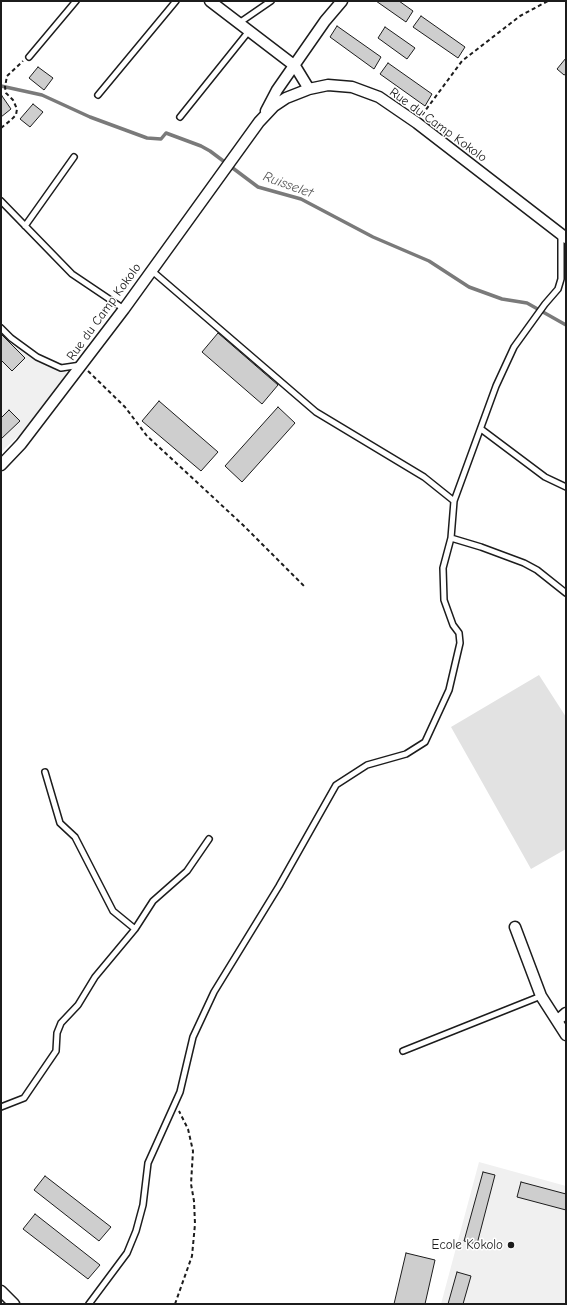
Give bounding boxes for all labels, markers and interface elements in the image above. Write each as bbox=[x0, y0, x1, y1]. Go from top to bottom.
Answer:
street label: Rue du Camp Kokolo bbox=[386, 84, 490, 166]
water label: Ruisselet bbox=[261, 168, 315, 202]
street label: Rue du Camp Kokolo bbox=[63, 260, 145, 364]
place label: Ecole Kokolo bbox=[432, 1237, 503, 1253]
marker: Ecole Kokolo bbox=[506, 1240, 516, 1250]

